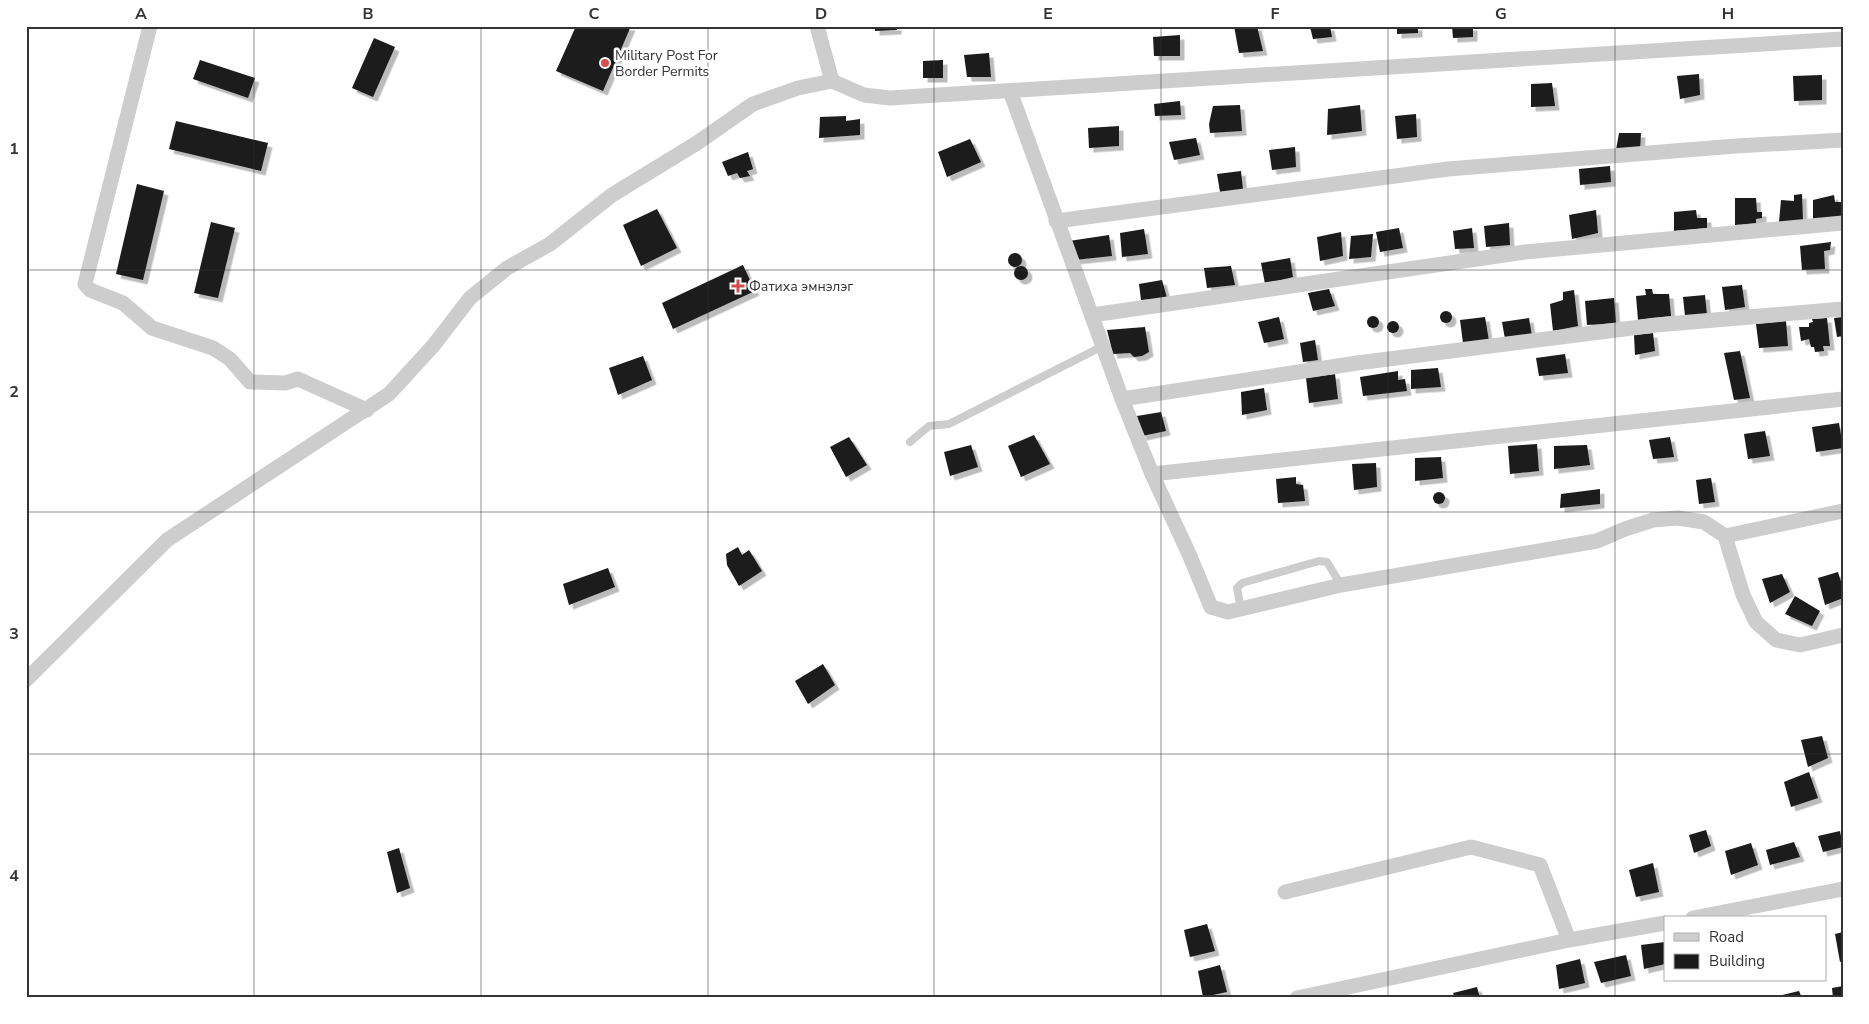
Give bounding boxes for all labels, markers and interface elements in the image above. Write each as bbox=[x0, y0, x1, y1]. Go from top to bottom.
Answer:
text: A bbox=[135, 3, 147, 25]
text: B bbox=[362, 3, 374, 25]
text: C bbox=[589, 3, 600, 25]
text: D bbox=[815, 3, 827, 25]
text: E bbox=[1043, 3, 1053, 25]
text: F bbox=[1271, 3, 1280, 25]
text: G bbox=[1495, 3, 1507, 25]
text: H bbox=[1722, 3, 1734, 25]
place label: Military Post For Border Permits bbox=[615, 46, 718, 81]
marker: Military Post For Border Permits bbox=[599, 57, 611, 69]
text: 1 bbox=[9, 138, 19, 160]
place label: Фатиха эмнэлэг bbox=[749, 277, 853, 296]
marker: Фатиха эмнэлэг bbox=[731, 279, 745, 293]
text: 2 bbox=[9, 381, 19, 403]
text: 3 bbox=[9, 623, 19, 645]
text: 4 bbox=[9, 865, 19, 887]
legend bbox=[1664, 916, 1826, 982]
text: Road bbox=[1709, 927, 1744, 947]
text: Building bbox=[1709, 951, 1765, 971]

